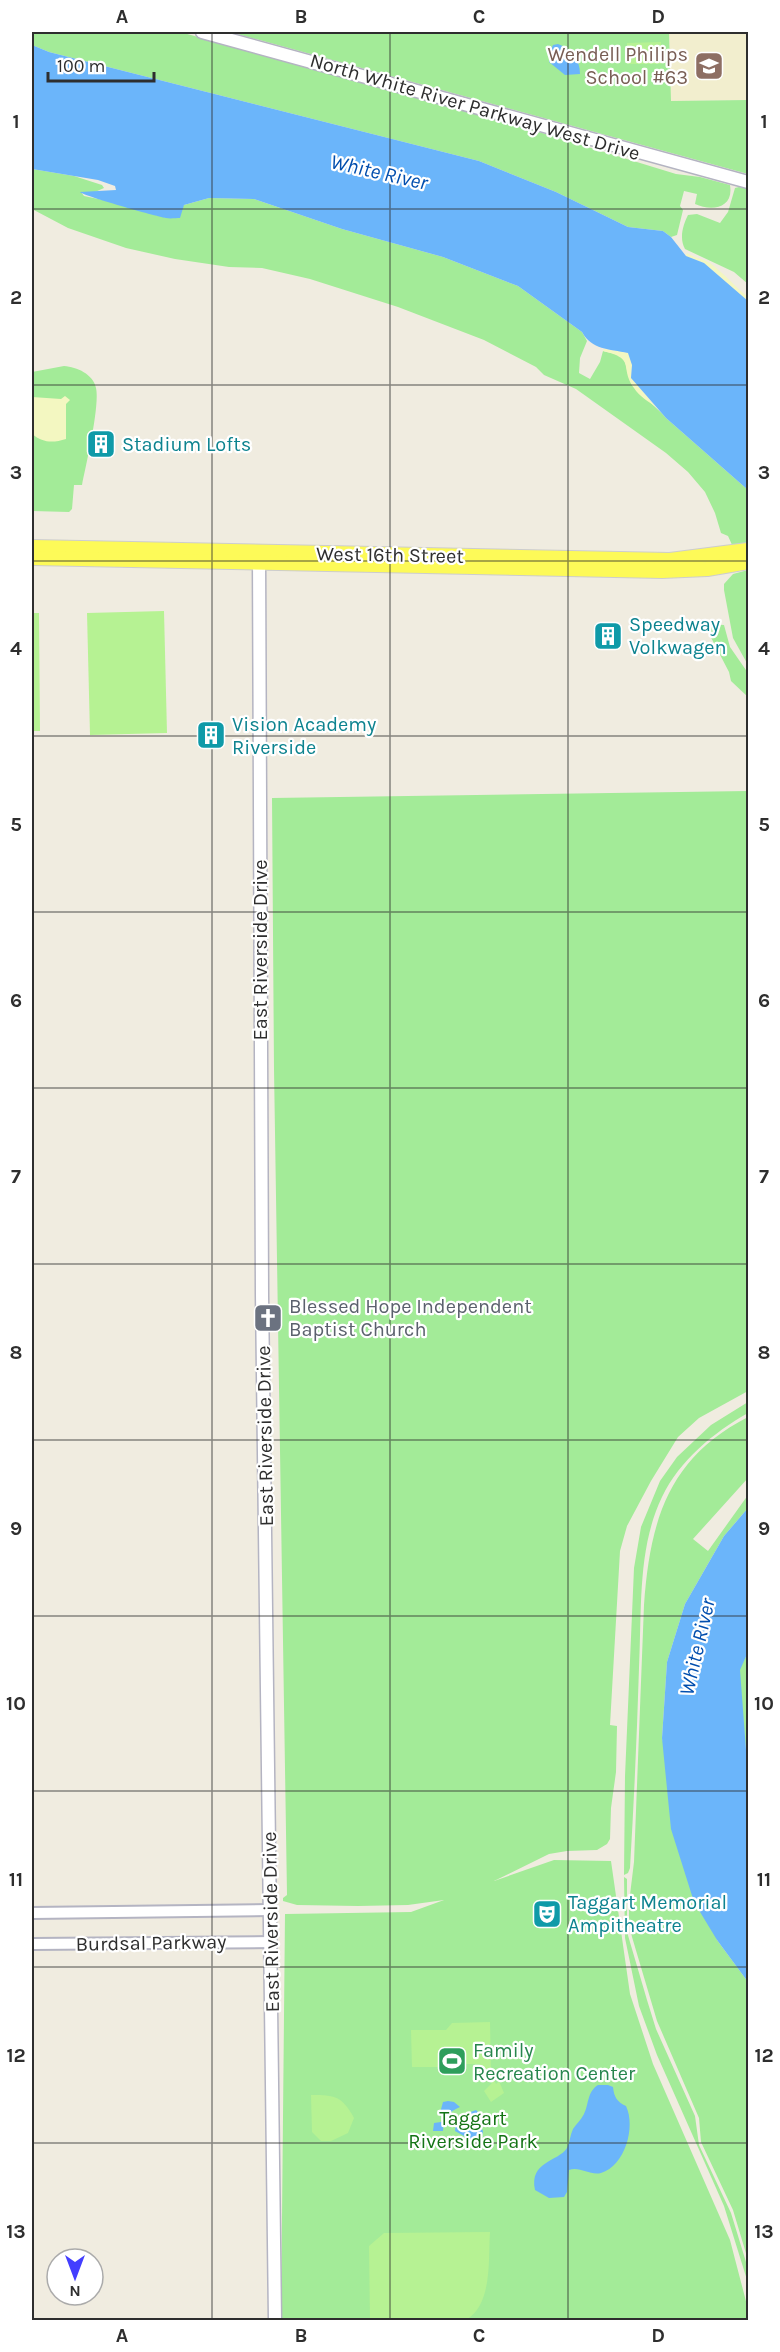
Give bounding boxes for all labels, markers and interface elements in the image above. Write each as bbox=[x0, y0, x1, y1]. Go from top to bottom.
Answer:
text: A bbox=[116, 5, 129, 28]
text: B bbox=[295, 5, 307, 28]
text: C bbox=[473, 5, 485, 28]
text: D bbox=[651, 5, 665, 28]
place label: Wendell Philips School #63 bbox=[547, 43, 688, 89]
scale bar bbox=[48, 45, 154, 83]
street label: North White River Parkway West Drive bbox=[307, 49, 643, 165]
school or university icon: Wendell Philips School #63 bbox=[693, 50, 725, 82]
text: 100 m bbox=[57, 55, 105, 77]
text: 1 bbox=[12, 110, 20, 133]
text: 1 bbox=[760, 110, 768, 133]
water label: White River bbox=[328, 149, 431, 195]
text: 2 bbox=[10, 286, 22, 309]
text: 2 bbox=[758, 286, 770, 309]
building icon: Stadium Lofts bbox=[85, 428, 117, 460]
place label: Stadium Lofts bbox=[122, 433, 251, 456]
text: 3 bbox=[10, 461, 22, 484]
text: 3 bbox=[758, 461, 770, 484]
street label: West 16th Street bbox=[316, 542, 464, 568]
place label: Speedway Volkwagen bbox=[629, 613, 727, 659]
building icon: Speedway Volkwagen bbox=[592, 620, 624, 652]
text: 4 bbox=[10, 637, 22, 660]
text: 4 bbox=[758, 637, 770, 660]
place label: Vision Academy Riverside bbox=[232, 713, 376, 759]
building icon: Vision Academy Riverside bbox=[195, 719, 227, 751]
text: 5 bbox=[10, 813, 22, 836]
text: 5 bbox=[758, 813, 770, 836]
street label: East Riverside Drive bbox=[249, 860, 272, 1040]
text: 6 bbox=[10, 989, 22, 1012]
text: 6 bbox=[758, 989, 770, 1012]
text: 7 bbox=[11, 1165, 21, 1188]
text: 7 bbox=[759, 1165, 769, 1188]
place label: Blessed Hope Independent Baptist Church bbox=[289, 1295, 532, 1341]
church icon: Blessed Hope Independent Baptist Church bbox=[252, 1302, 284, 1334]
text: 8 bbox=[10, 1341, 22, 1364]
text: 8 bbox=[758, 1341, 770, 1364]
street label: East Riverside Drive bbox=[252, 1345, 278, 1527]
text: 9 bbox=[10, 1517, 22, 1540]
text: 9 bbox=[758, 1517, 770, 1540]
water label: White River bbox=[674, 1595, 720, 1698]
text: 10 bbox=[6, 1692, 26, 1715]
text: 10 bbox=[754, 1692, 774, 1715]
street label: East Riverside Drive bbox=[258, 1831, 284, 2013]
text: 11 bbox=[9, 1868, 23, 1891]
text: 11 bbox=[757, 1868, 771, 1891]
place label: Taggart Memorial Ampitheatre bbox=[568, 1891, 727, 1937]
theatre icon: Taggart Memorial Ampitheatre bbox=[531, 1898, 563, 1930]
street label: Burdsal Parkway bbox=[75, 1930, 227, 1956]
place label: Family Recreation Center bbox=[473, 2039, 636, 2085]
text: 12 bbox=[6, 2044, 26, 2067]
text: 12 bbox=[754, 2044, 774, 2067]
sports icon: Family Recreation Center bbox=[436, 2045, 468, 2077]
park label: Taggart Riverside Park bbox=[408, 2107, 538, 2153]
text: 13 bbox=[6, 2220, 26, 2243]
text: 13 bbox=[754, 2220, 774, 2243]
north arrow bbox=[45, 2247, 105, 2307]
text: N bbox=[69, 2282, 81, 2301]
text: A bbox=[116, 2324, 129, 2347]
text: B bbox=[295, 2324, 307, 2347]
text: C bbox=[473, 2324, 485, 2347]
text: D bbox=[651, 2324, 665, 2347]

